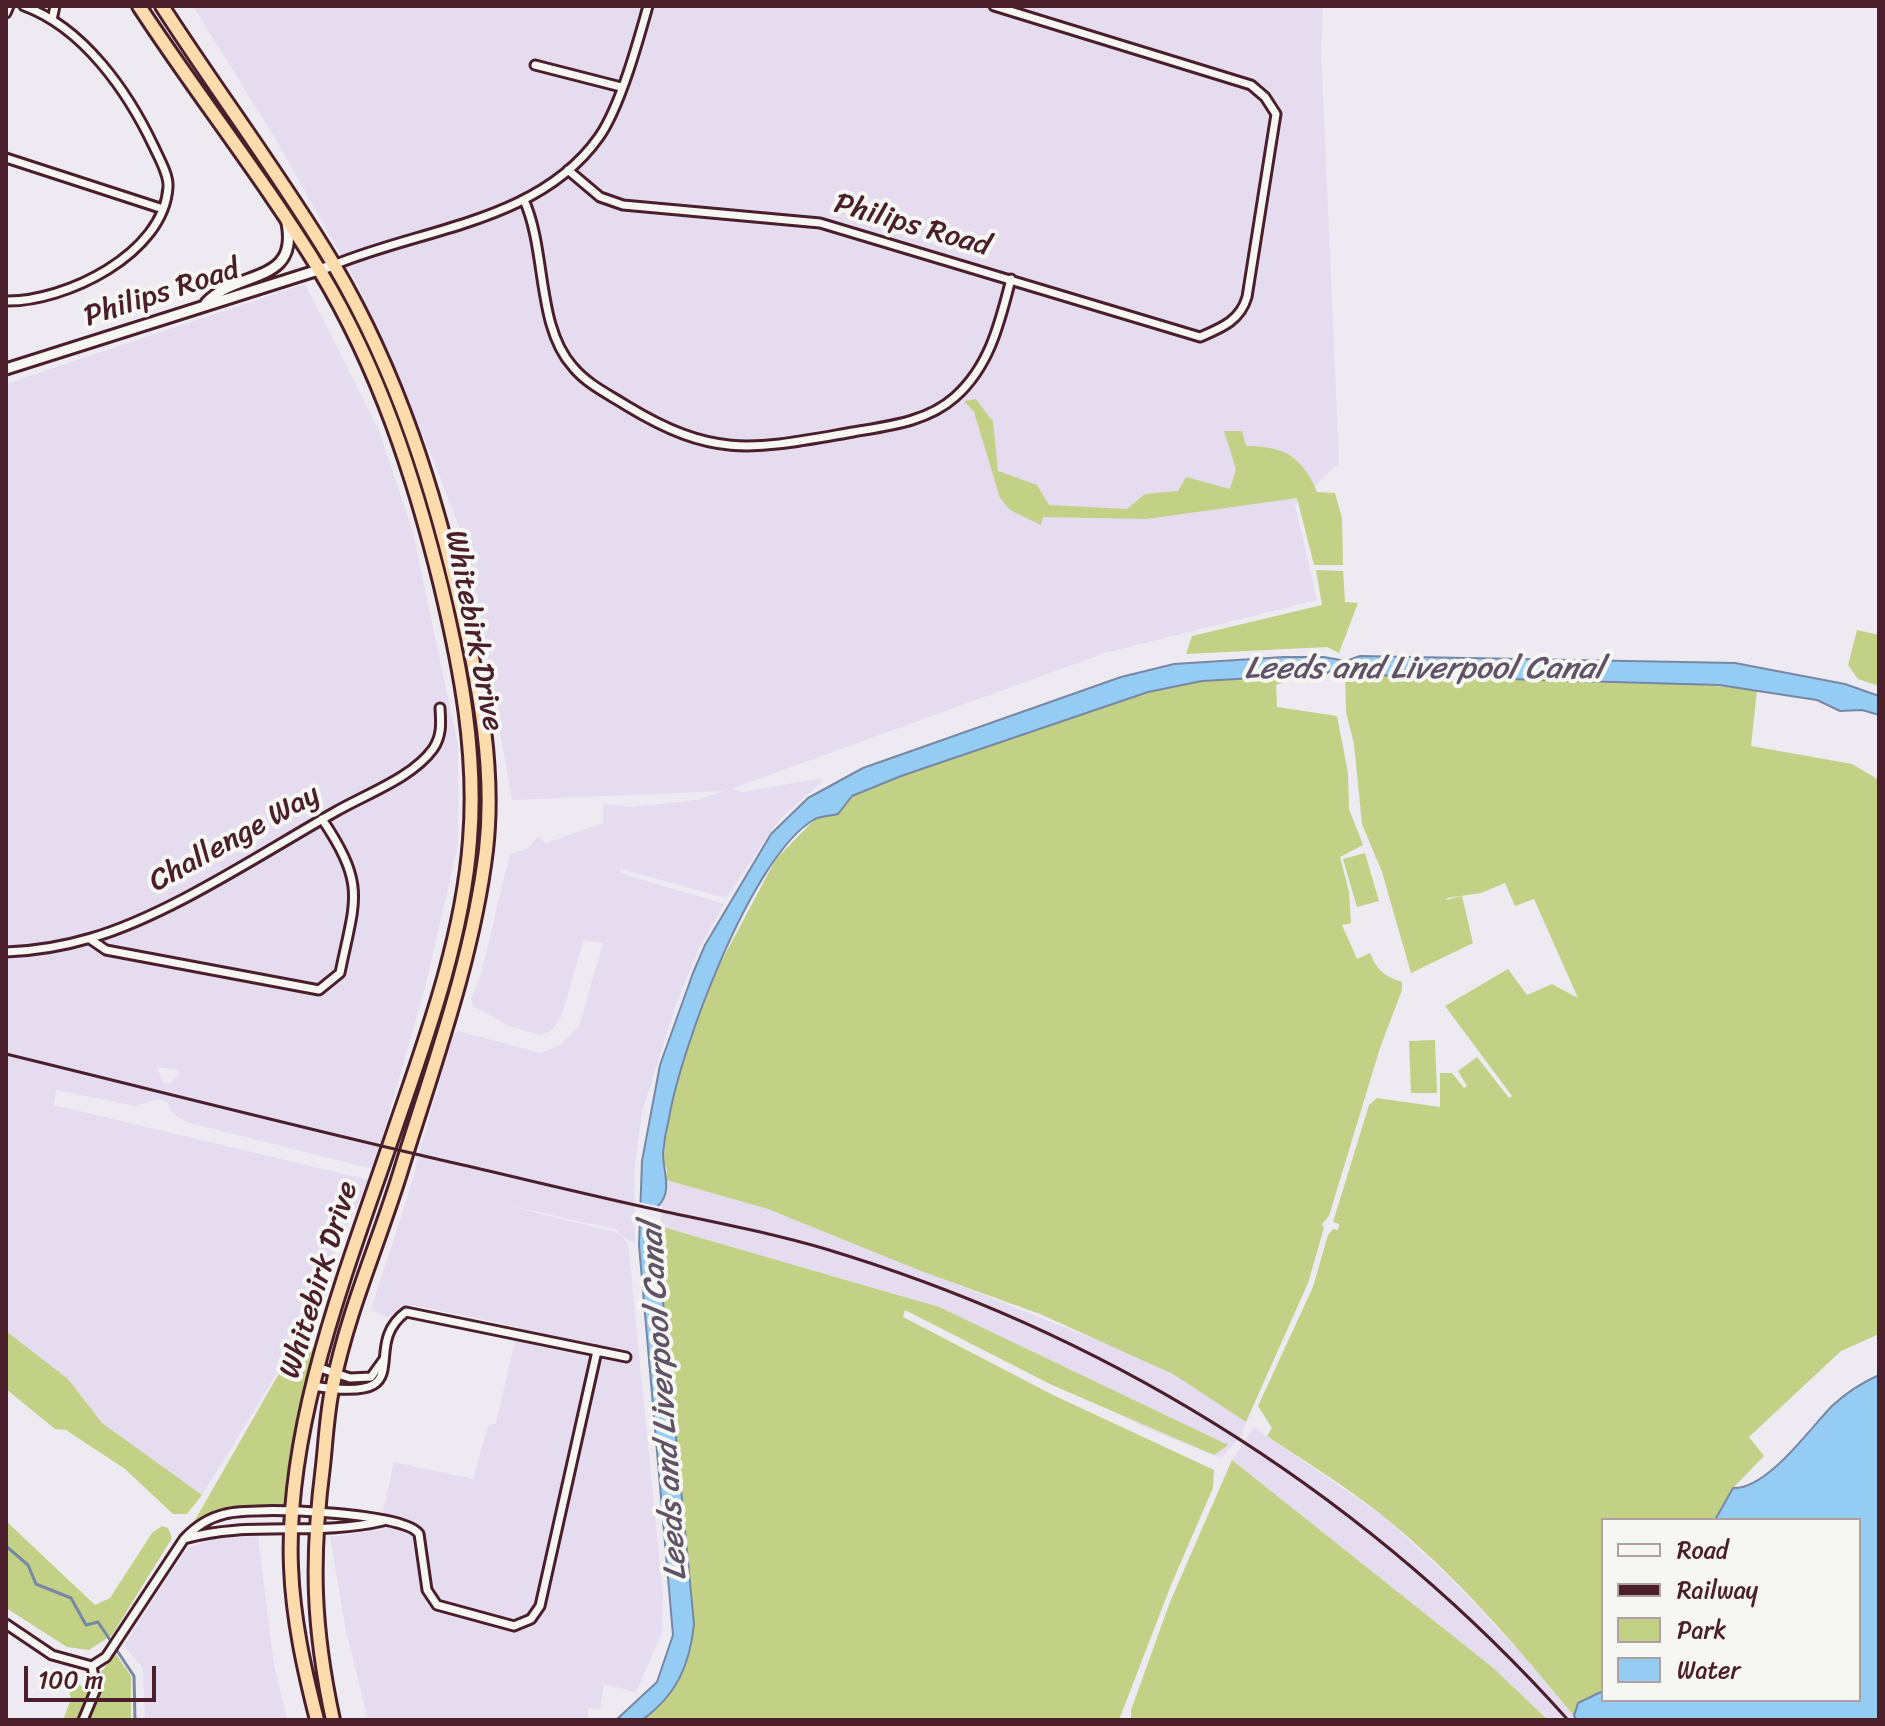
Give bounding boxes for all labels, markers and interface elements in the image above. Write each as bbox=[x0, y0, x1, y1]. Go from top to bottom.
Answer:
street label: Philips Road bbox=[830, 187, 994, 265]
street label: Philips Road bbox=[80, 252, 244, 336]
street label: Whitebirk Drive bbox=[436, 527, 510, 735]
water label: Leeds and Liverpool Canal bbox=[1244, 651, 1604, 689]
street label: Challenge Way bbox=[143, 777, 327, 901]
street label: Whitebirk Drive bbox=[273, 1177, 367, 1383]
water label: Leeds and Liverpool Canal bbox=[633, 1221, 697, 1581]
legend bbox=[1601, 1518, 1861, 1702]
text: Road bbox=[1677, 1529, 1728, 1571]
text: Railway bbox=[1677, 1569, 1758, 1611]
text: Park bbox=[1677, 1609, 1726, 1651]
text: Water bbox=[1677, 1649, 1740, 1691]
scale bar bbox=[28, 1650, 160, 1700]
text: 100 m bbox=[38, 1659, 103, 1701]

